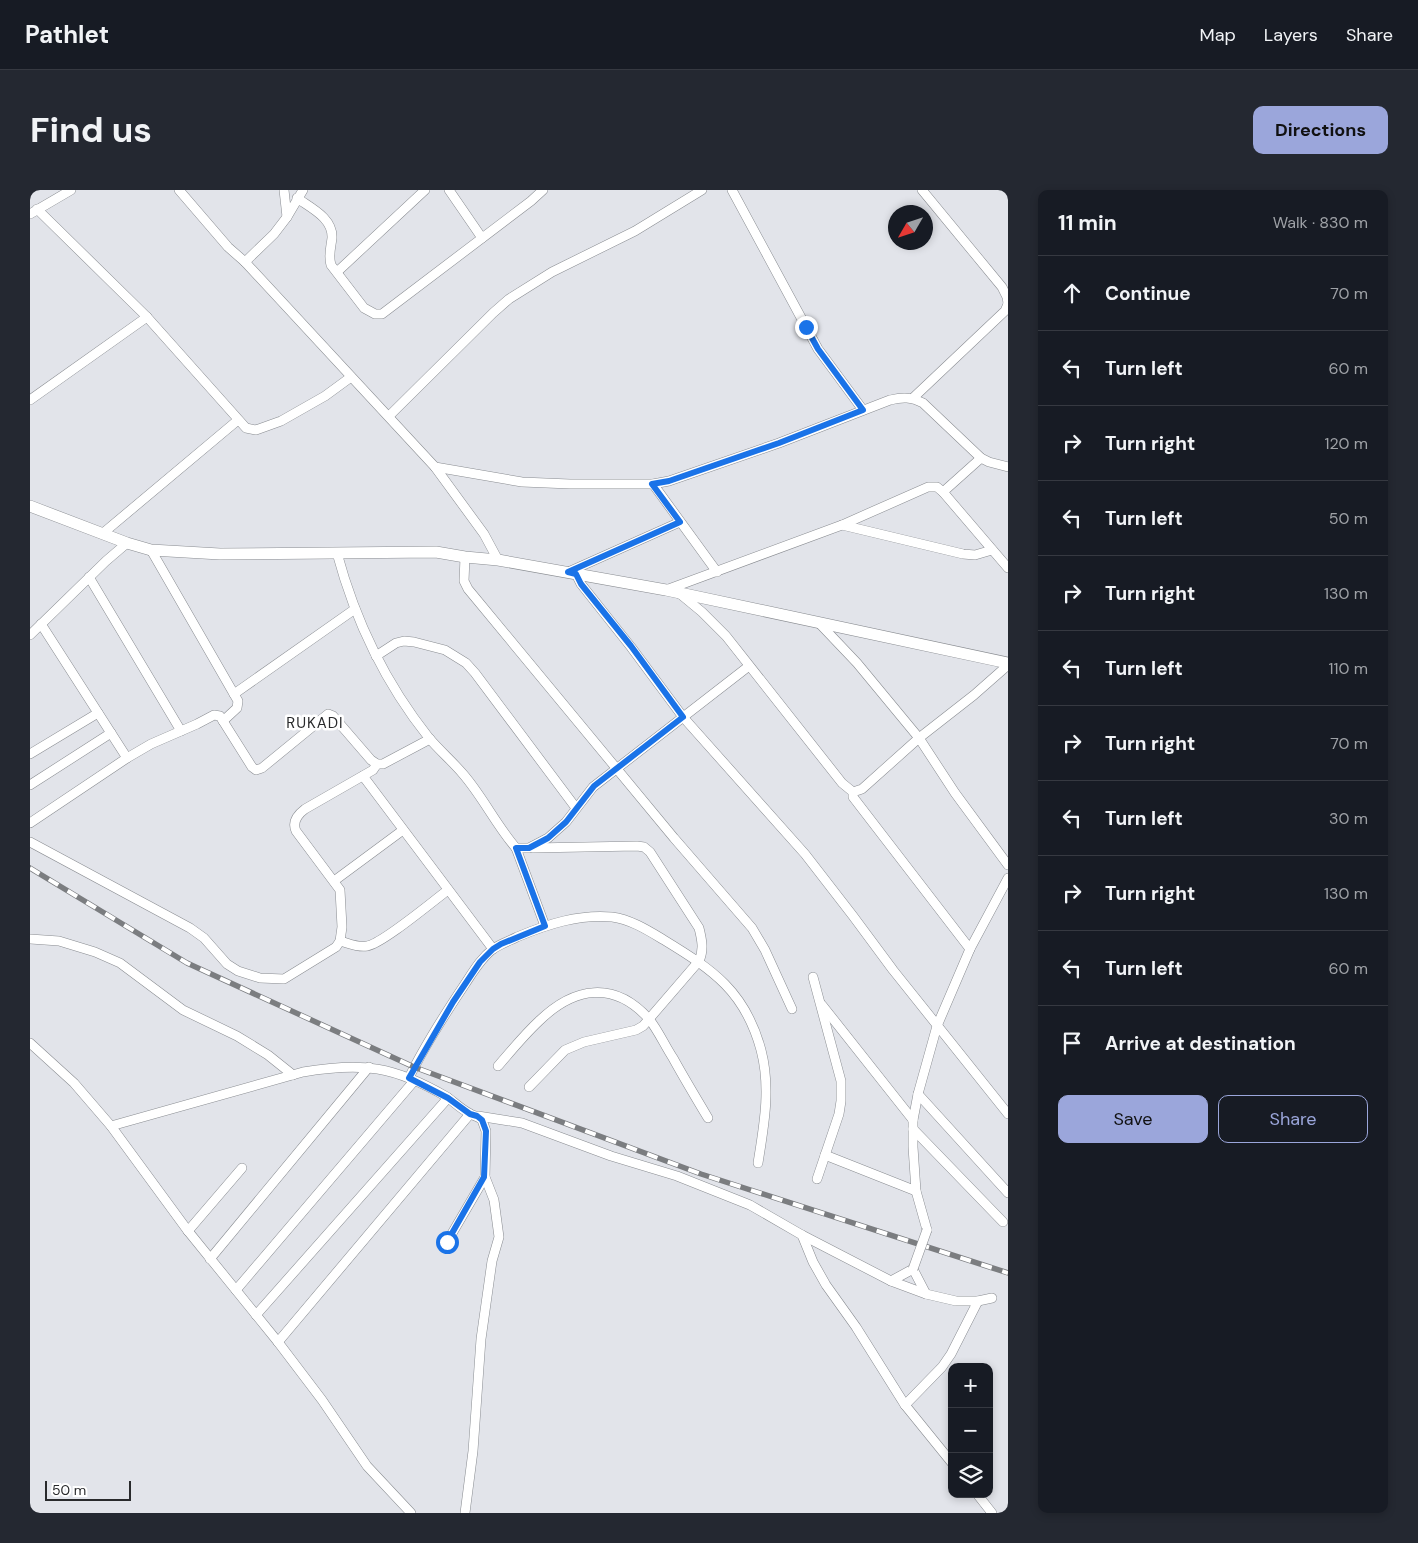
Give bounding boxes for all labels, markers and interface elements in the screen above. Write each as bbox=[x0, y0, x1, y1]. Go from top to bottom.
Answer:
text: Pathlet bbox=[25, 19, 109, 50]
text: Map bbox=[1200, 23, 1236, 47]
text: Layers bbox=[1264, 23, 1318, 47]
text: Share bbox=[1346, 23, 1393, 47]
button: Directions bbox=[1253, 106, 1388, 154]
text: Find us bbox=[30, 107, 152, 153]
north arrow bbox=[888, 205, 933, 250]
text: 11 min bbox=[1058, 209, 1117, 237]
text: Walk · 830 m bbox=[1273, 212, 1368, 233]
icon: ahead bbox=[1058, 279, 1086, 307]
text: Continue bbox=[1105, 281, 1191, 306]
text: 70 m bbox=[1330, 283, 1368, 304]
route end bbox=[795, 316, 818, 339]
icon: left bbox=[1058, 354, 1086, 382]
text: Turn left bbox=[1105, 356, 1183, 381]
text: 60 m bbox=[1328, 358, 1368, 379]
icon: right bbox=[1058, 429, 1086, 457]
text: Turn right bbox=[1105, 431, 1195, 456]
text: 120 m bbox=[1324, 433, 1368, 454]
icon: left bbox=[1058, 504, 1086, 532]
text: Turn left bbox=[1105, 506, 1183, 531]
text: 50 m bbox=[1329, 508, 1368, 529]
icon: right bbox=[1058, 579, 1086, 607]
text: Turn right bbox=[1105, 581, 1195, 606]
text: 130 m bbox=[1324, 583, 1368, 604]
icon: left bbox=[1058, 654, 1086, 682]
text: Turn left bbox=[1105, 656, 1183, 681]
text: 110 m bbox=[1329, 658, 1368, 679]
district label: RUKADI bbox=[286, 713, 344, 733]
icon: right bbox=[1058, 729, 1086, 757]
text: Turn right bbox=[1105, 731, 1195, 756]
text: 70 m bbox=[1330, 733, 1368, 754]
icon: left bbox=[1058, 804, 1086, 832]
text: Turn left bbox=[1105, 806, 1183, 831]
text: 30 m bbox=[1329, 808, 1368, 829]
icon: right bbox=[1058, 879, 1086, 907]
text: Turn right bbox=[1105, 881, 1195, 906]
text: 130 m bbox=[1324, 883, 1368, 904]
icon: left bbox=[1058, 954, 1086, 982]
text: Turn left bbox=[1105, 956, 1183, 981]
text: 60 m bbox=[1328, 958, 1368, 979]
icon: arrive bbox=[1058, 1029, 1086, 1057]
text: Arrive at destination bbox=[1105, 1031, 1296, 1056]
button: Save bbox=[1058, 1095, 1208, 1143]
button: Share bbox=[1218, 1095, 1368, 1143]
route start bbox=[436, 1231, 459, 1254]
map controls bbox=[948, 1363, 993, 1498]
button: + bbox=[948, 1363, 993, 1408]
button: − bbox=[948, 1408, 993, 1453]
button: layers bbox=[948, 1453, 993, 1498]
scale bar bbox=[45, 1478, 131, 1501]
text: 50 m bbox=[52, 1481, 86, 1499]

